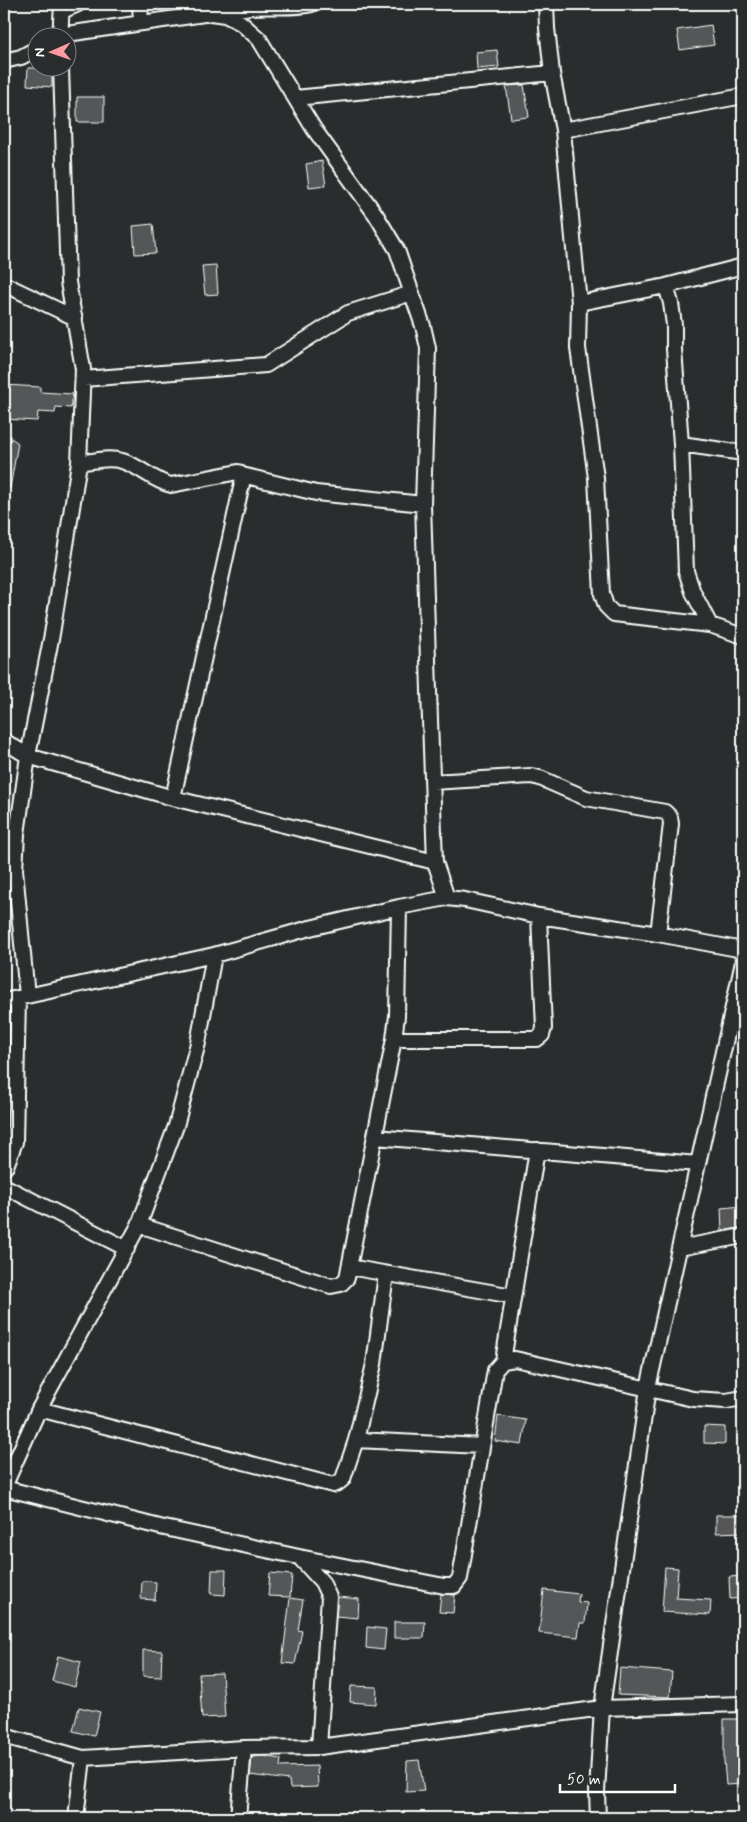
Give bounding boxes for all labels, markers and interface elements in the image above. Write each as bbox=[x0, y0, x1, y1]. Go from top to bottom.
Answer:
north arrow bbox=[28, 28, 78, 78]
text: N bbox=[31, 47, 49, 57]
scale bar bbox=[560, 1762, 674, 1794]
text: 50 m bbox=[567, 1770, 601, 1790]

